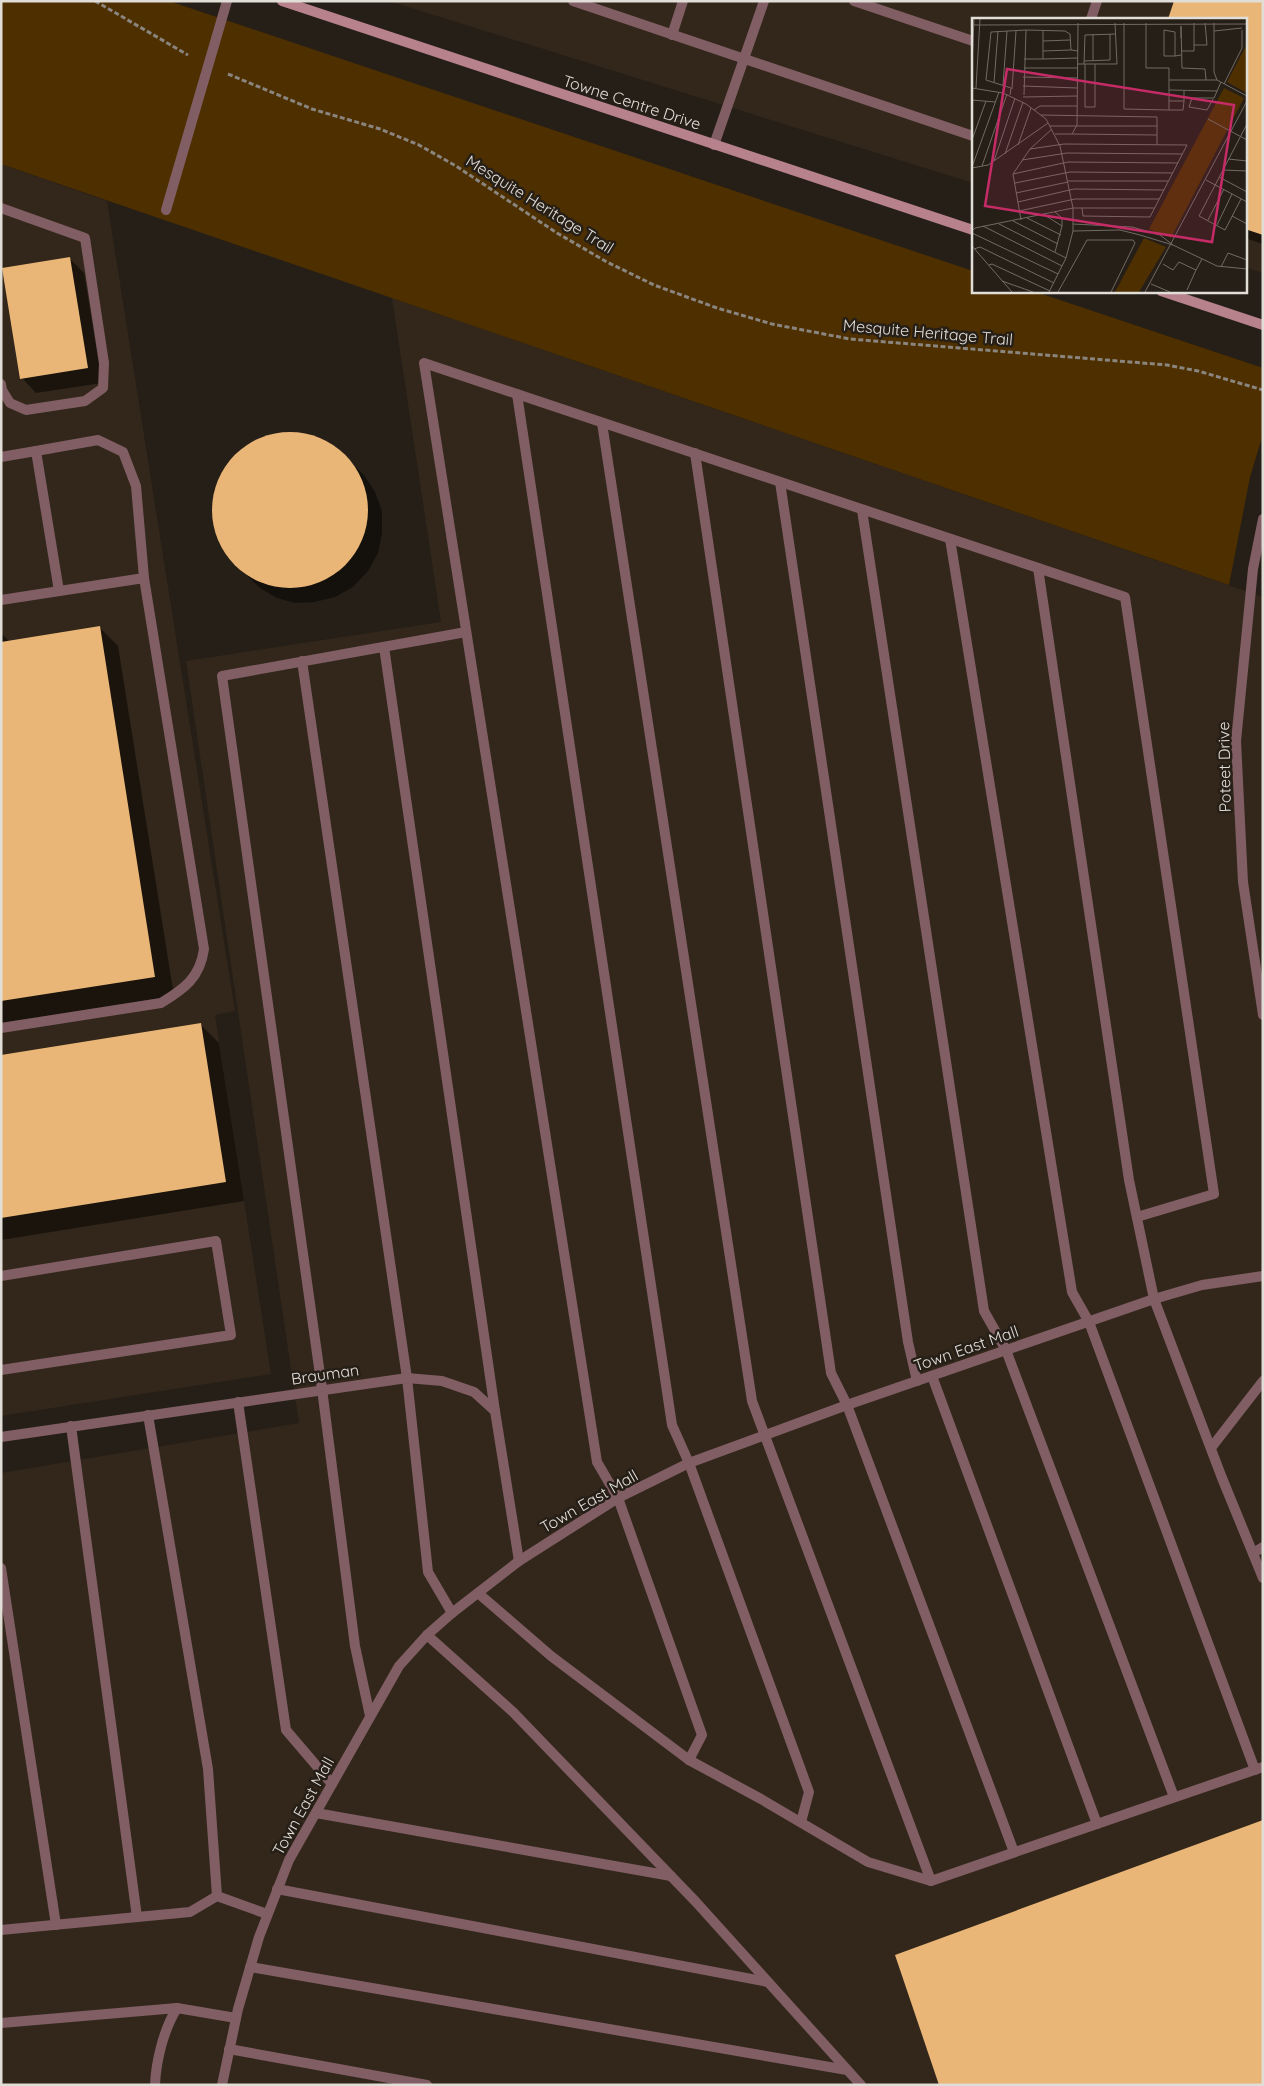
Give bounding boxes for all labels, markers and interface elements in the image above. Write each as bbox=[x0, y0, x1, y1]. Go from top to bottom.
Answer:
inset map bbox=[972, 18, 1246, 292]
street label: Towne Centre Drive bbox=[560, 70, 704, 134]
street label: Mesquite Heritage Trail bbox=[462, 150, 618, 258]
street label: Mesquite Heritage Trail bbox=[842, 315, 1014, 349]
street label: Poteet Drive bbox=[1213, 721, 1235, 813]
street label: Town East Mall bbox=[911, 1321, 1021, 1375]
street label: Brauman bbox=[290, 1359, 360, 1389]
street label: Town East Mall bbox=[537, 1465, 641, 1537]
street label: Town East Mall bbox=[268, 1753, 338, 1859]

